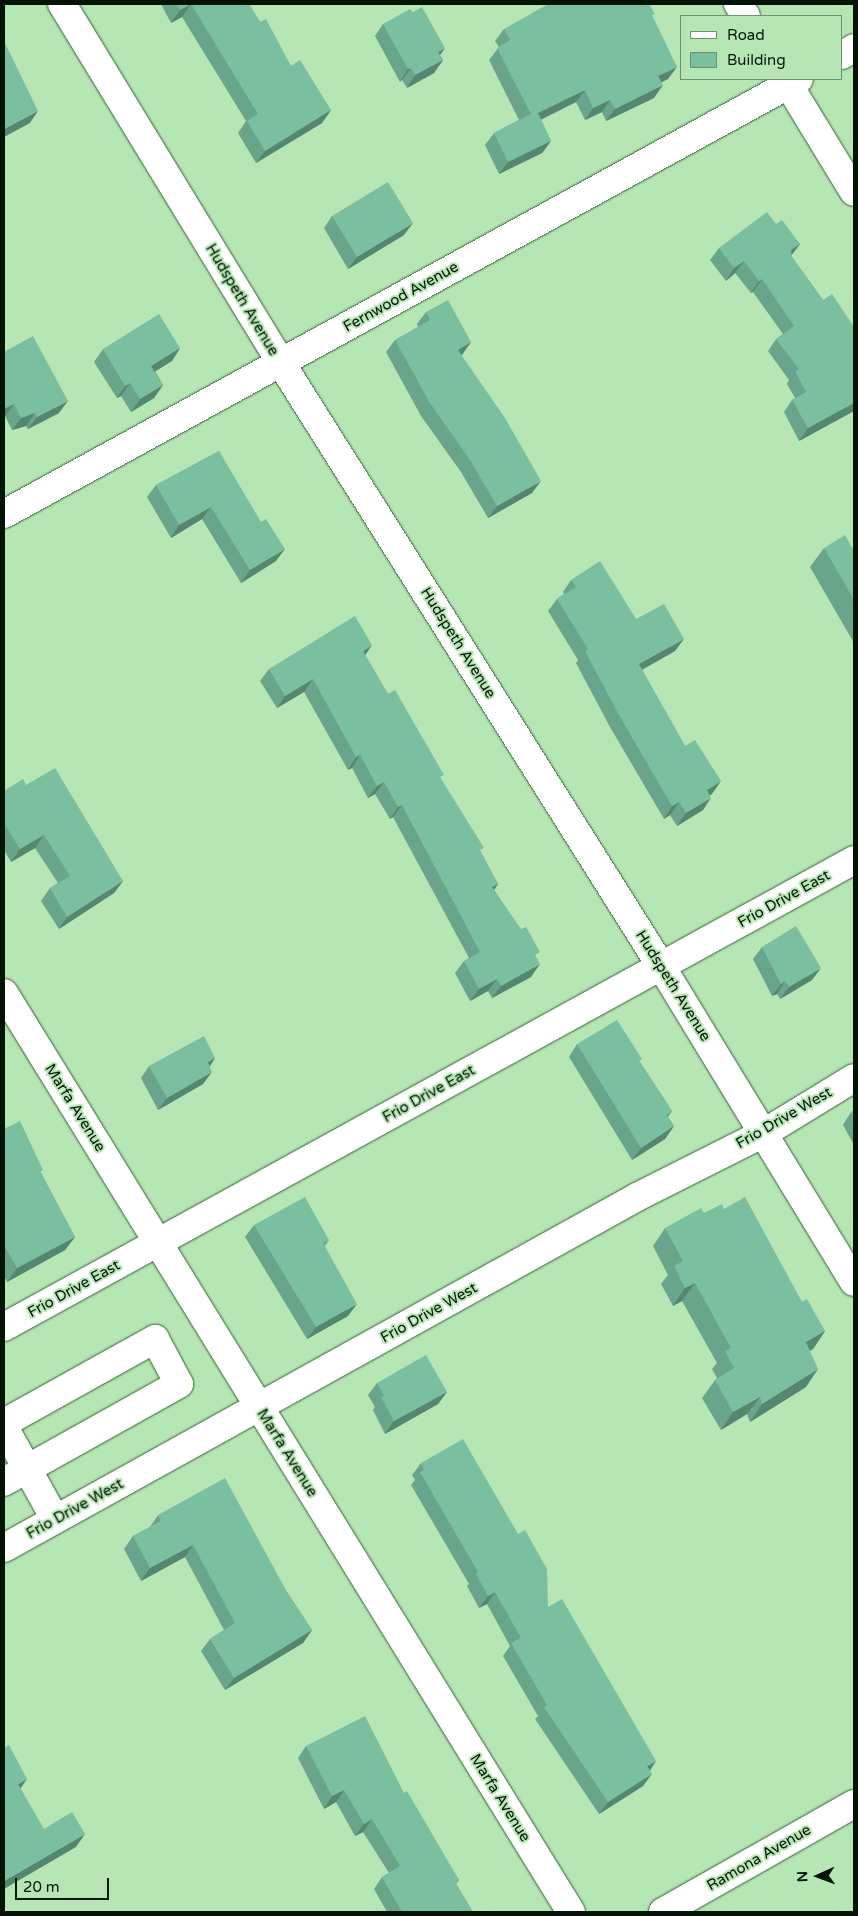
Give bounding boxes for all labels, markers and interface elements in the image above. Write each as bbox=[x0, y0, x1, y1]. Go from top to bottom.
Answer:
legend bbox=[680, 15, 843, 80]
text: Road bbox=[727, 26, 765, 44]
text: Building bbox=[727, 51, 786, 69]
street label: Hudspeth Avenue bbox=[201, 241, 283, 359]
street label: Fernwood Avenue bbox=[340, 258, 462, 336]
street label: Hudspeth Avenue bbox=[417, 584, 499, 702]
street label: Frio Drive East bbox=[735, 866, 833, 932]
street label: Hudspeth Avenue bbox=[632, 927, 714, 1045]
street label: Marfa Avenue bbox=[41, 1061, 109, 1155]
street label: Frio Drive East bbox=[380, 1061, 478, 1127]
street label: Frio Drive West bbox=[733, 1083, 835, 1153]
street label: Frio Drive East bbox=[25, 1256, 123, 1322]
street label: Frio Drive West bbox=[377, 1279, 481, 1347]
street label: Marfa Avenue bbox=[253, 1406, 321, 1500]
street label: Frio Drive West bbox=[23, 1475, 127, 1543]
street label: Marfa Avenue bbox=[466, 1751, 534, 1845]
street label: Ramona Avenue bbox=[704, 1821, 814, 1895]
north arrow bbox=[793, 1851, 843, 1901]
scale bar bbox=[18, 1868, 111, 1900]
text: N bbox=[794, 1871, 811, 1882]
text: 20 m bbox=[23, 1878, 60, 1896]

